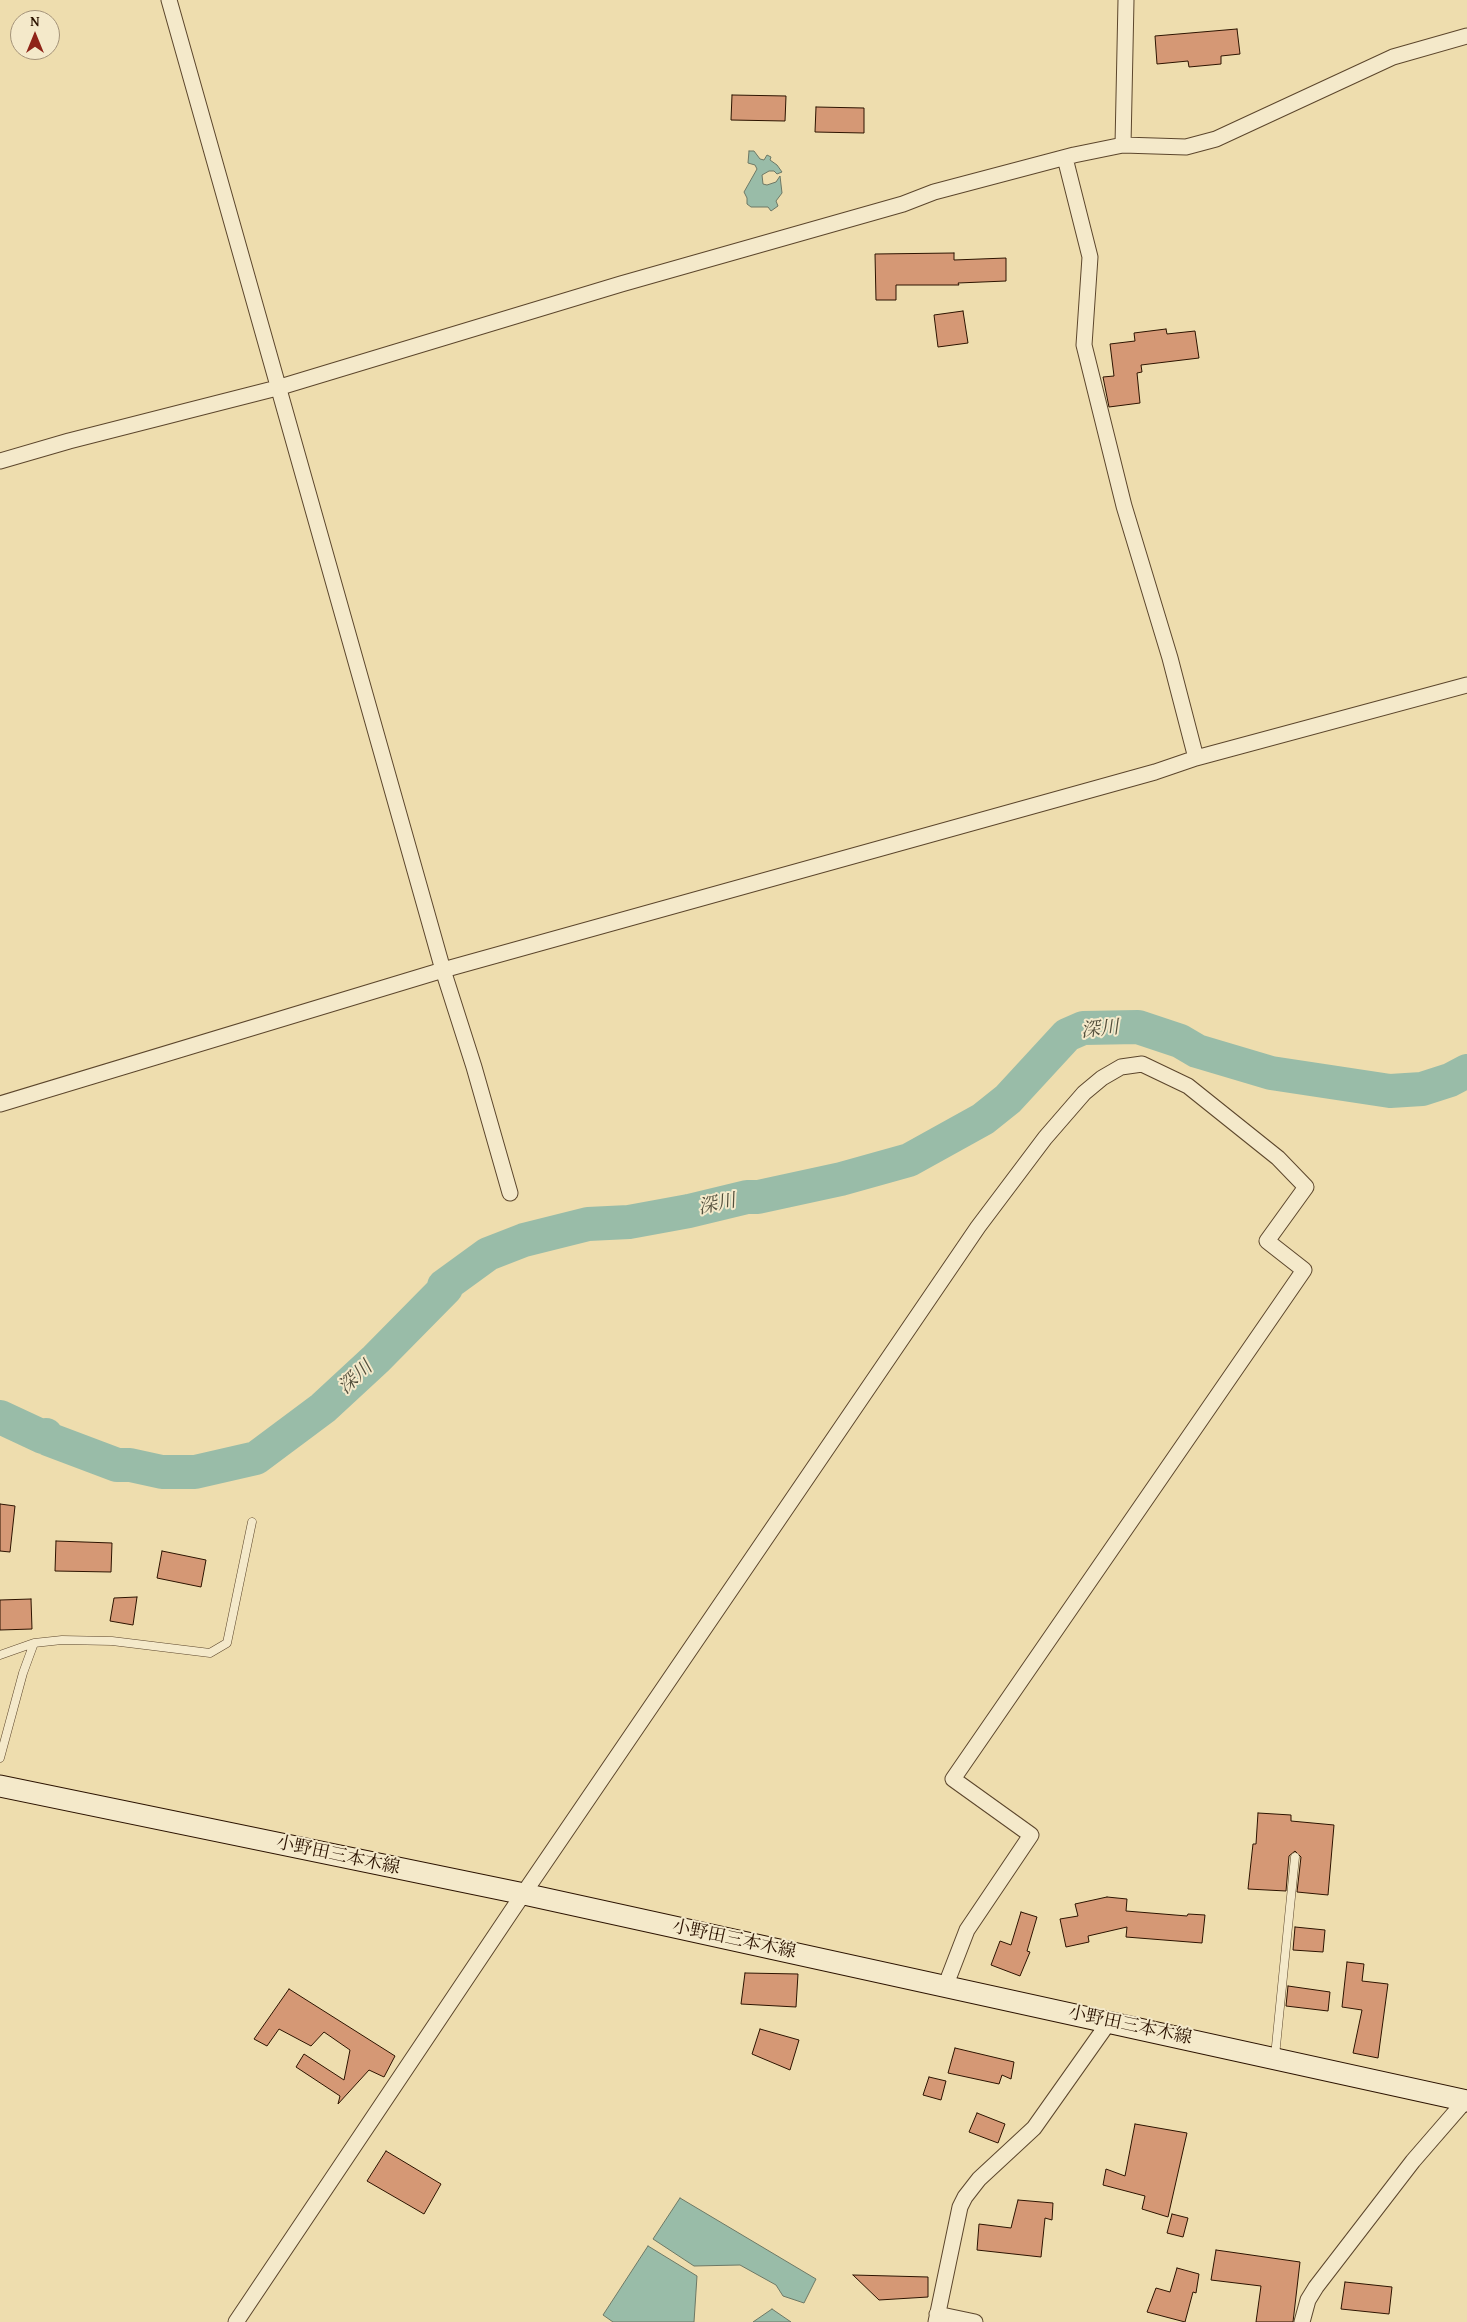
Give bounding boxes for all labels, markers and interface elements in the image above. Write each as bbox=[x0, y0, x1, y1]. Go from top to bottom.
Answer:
north arrow bbox=[10, 10, 60, 60]
text: N bbox=[30, 11, 40, 31]
water label: 深川 bbox=[1080, 1017, 1120, 1043]
water label: 深川 bbox=[696, 1190, 738, 1220]
water label: 深川 bbox=[334, 1357, 378, 1399]
street label: 小野田三本木線 bbox=[274, 1832, 402, 1880]
street label: 小野田三本木線 bbox=[670, 1916, 798, 1964]
street label: 小野田三本木線 bbox=[1066, 2002, 1194, 2050]

